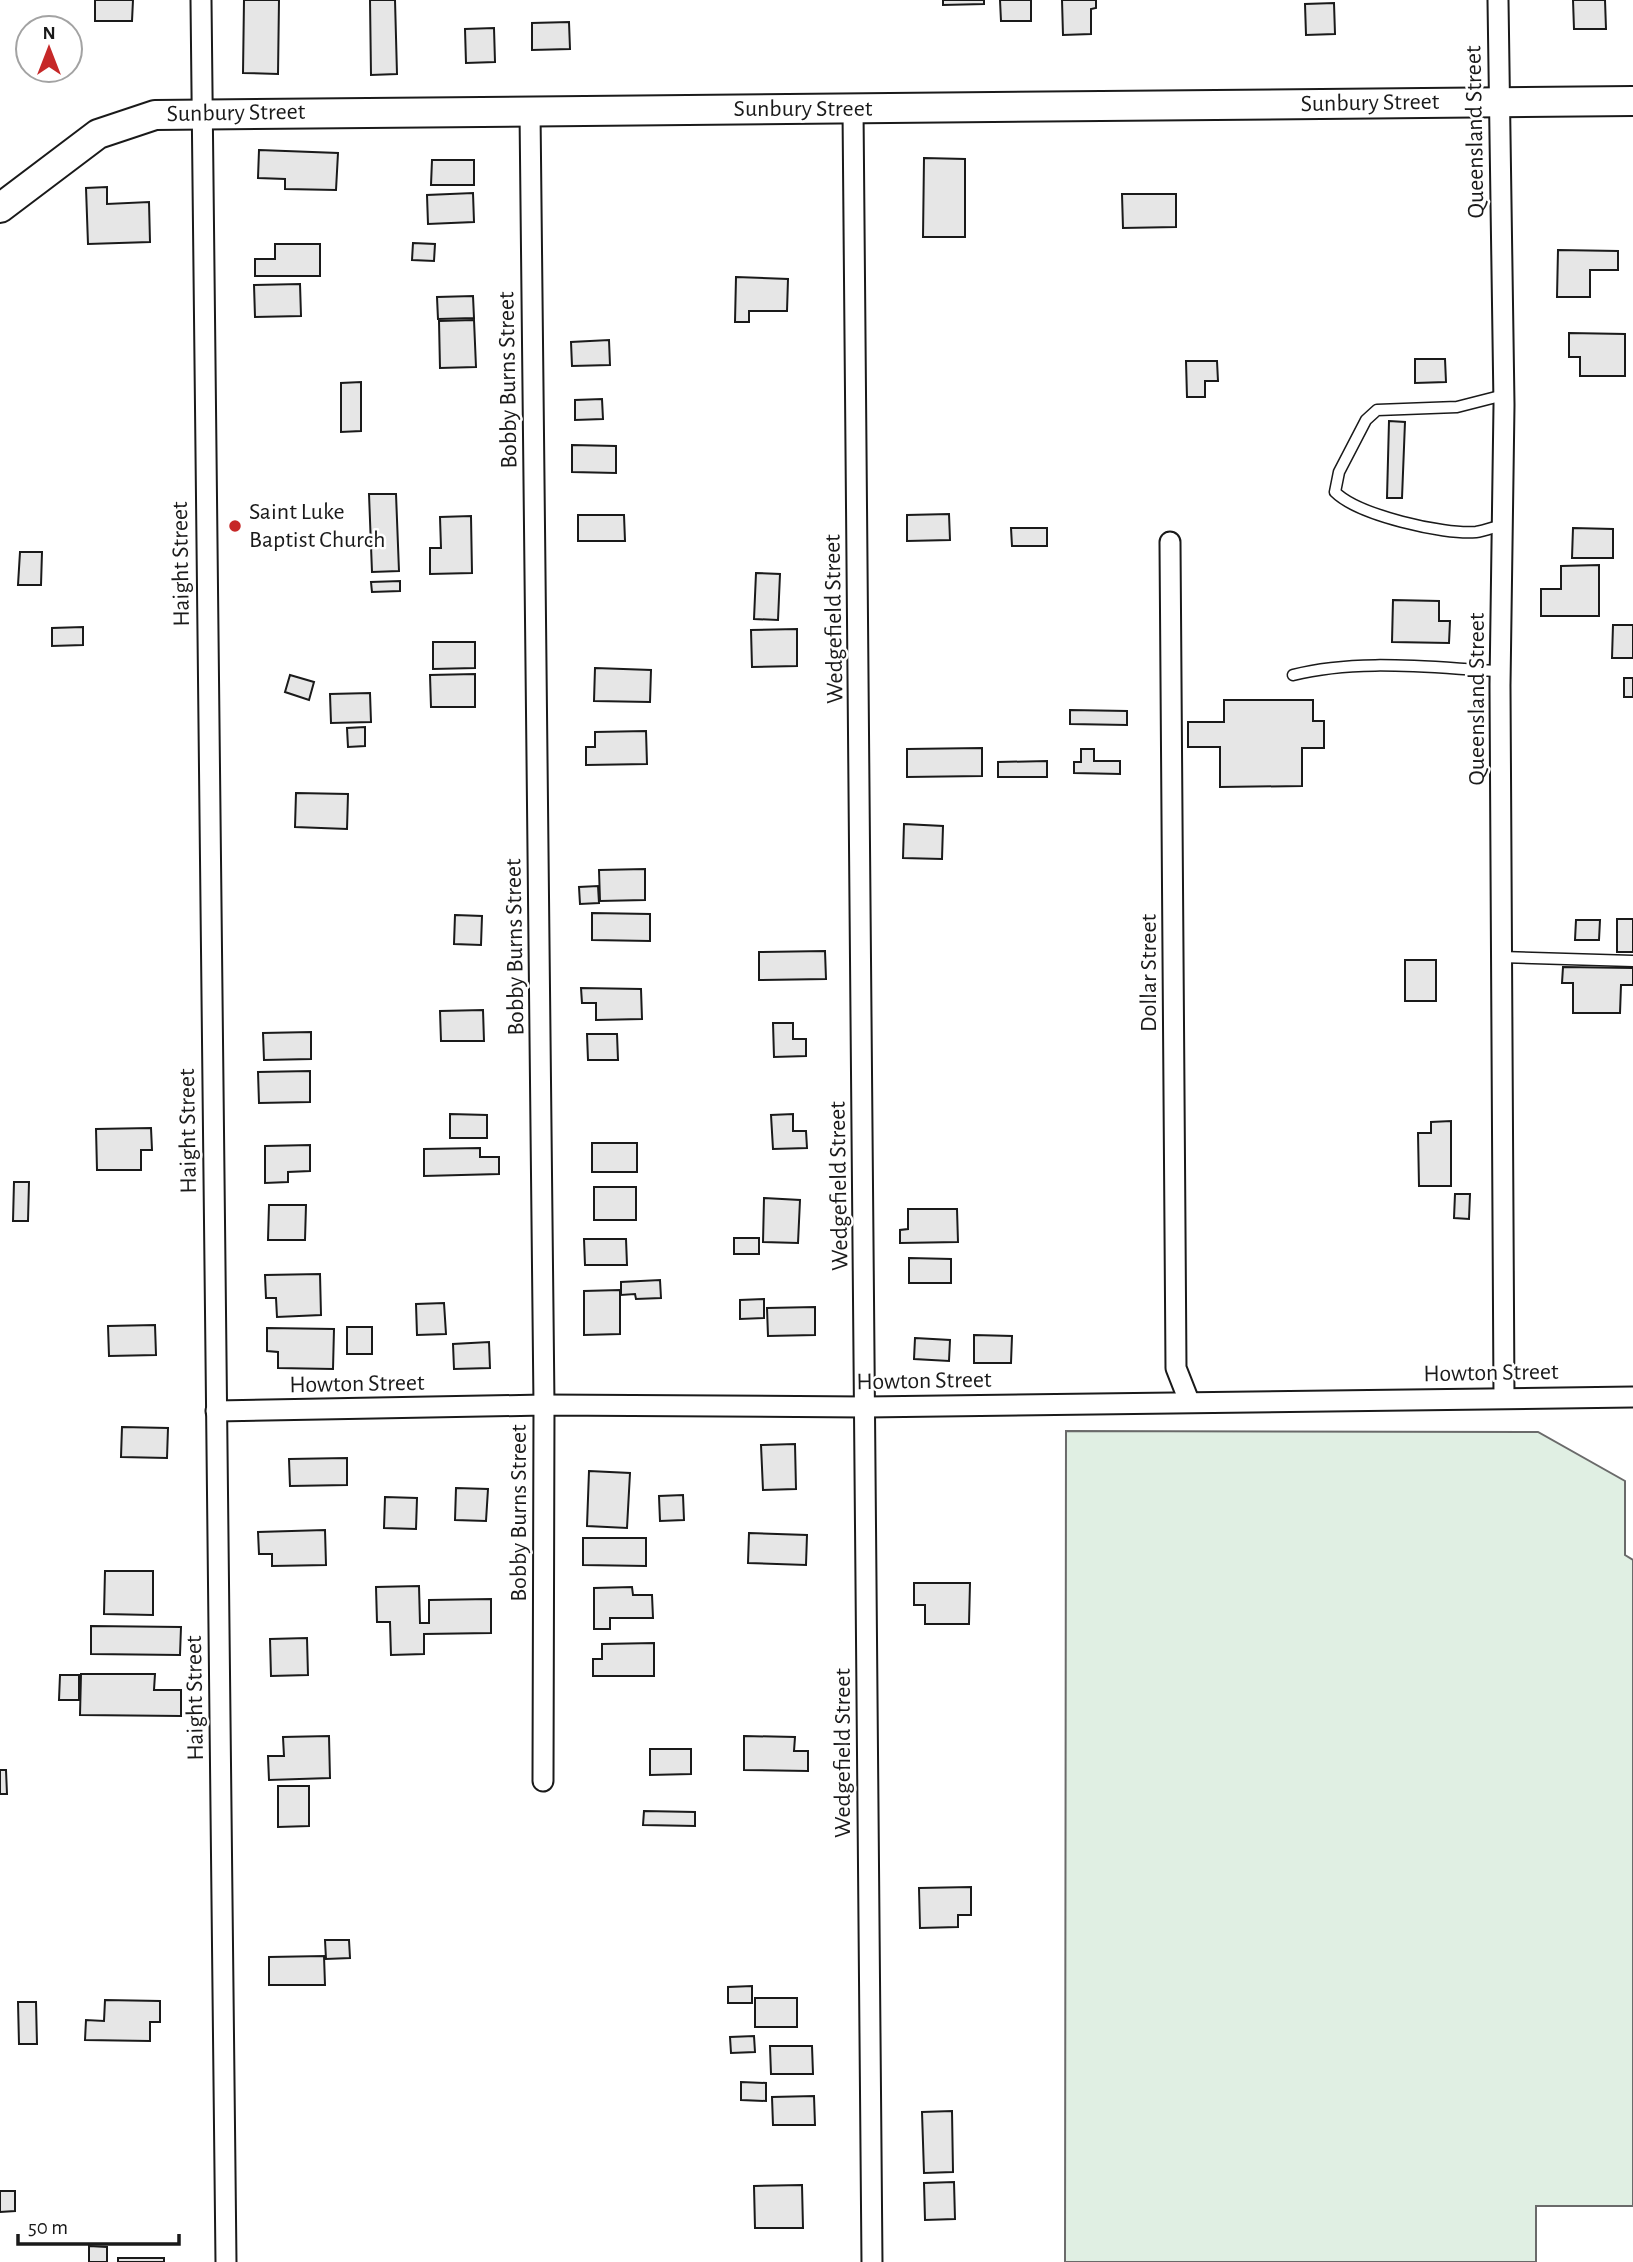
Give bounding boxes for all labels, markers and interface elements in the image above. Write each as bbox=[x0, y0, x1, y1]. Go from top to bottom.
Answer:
north arrow bbox=[14, 14, 84, 84]
text: N bbox=[42, 24, 56, 43]
street label: Queensland Street bbox=[1461, 45, 1489, 219]
street label: Sunbury Street bbox=[1300, 90, 1440, 116]
street label: Sunbury Street bbox=[734, 97, 873, 121]
street label: Sunbury Street bbox=[166, 100, 306, 126]
street label: Bobby Burns Street bbox=[494, 291, 522, 469]
place label: Saint Luke Baptist Church bbox=[249, 500, 386, 552]
street label: Haight Street bbox=[168, 501, 194, 627]
marker: Saint Luke Baptist Church bbox=[227, 518, 243, 534]
street label: Wedgefield Street bbox=[821, 534, 847, 704]
street label: Queensland Street bbox=[1465, 612, 1489, 786]
street label: Bobby Burns Street bbox=[501, 858, 529, 1036]
street label: Dollar Street bbox=[1137, 914, 1161, 1032]
street label: Haight Street bbox=[175, 1068, 201, 1194]
street label: Wedgefield Street bbox=[826, 1101, 852, 1271]
street label: Howton Street bbox=[1423, 1360, 1559, 1386]
street label: Howton Street bbox=[856, 1368, 992, 1394]
street label: Howton Street bbox=[289, 1371, 425, 1397]
street label: Bobby Burns Street bbox=[507, 1424, 531, 1602]
street label: Haight Street bbox=[182, 1635, 208, 1761]
street label: Wedgefield Street bbox=[831, 1668, 855, 1838]
scale bar bbox=[18, 2202, 178, 2246]
text: 50 m bbox=[28, 2217, 68, 2238]

